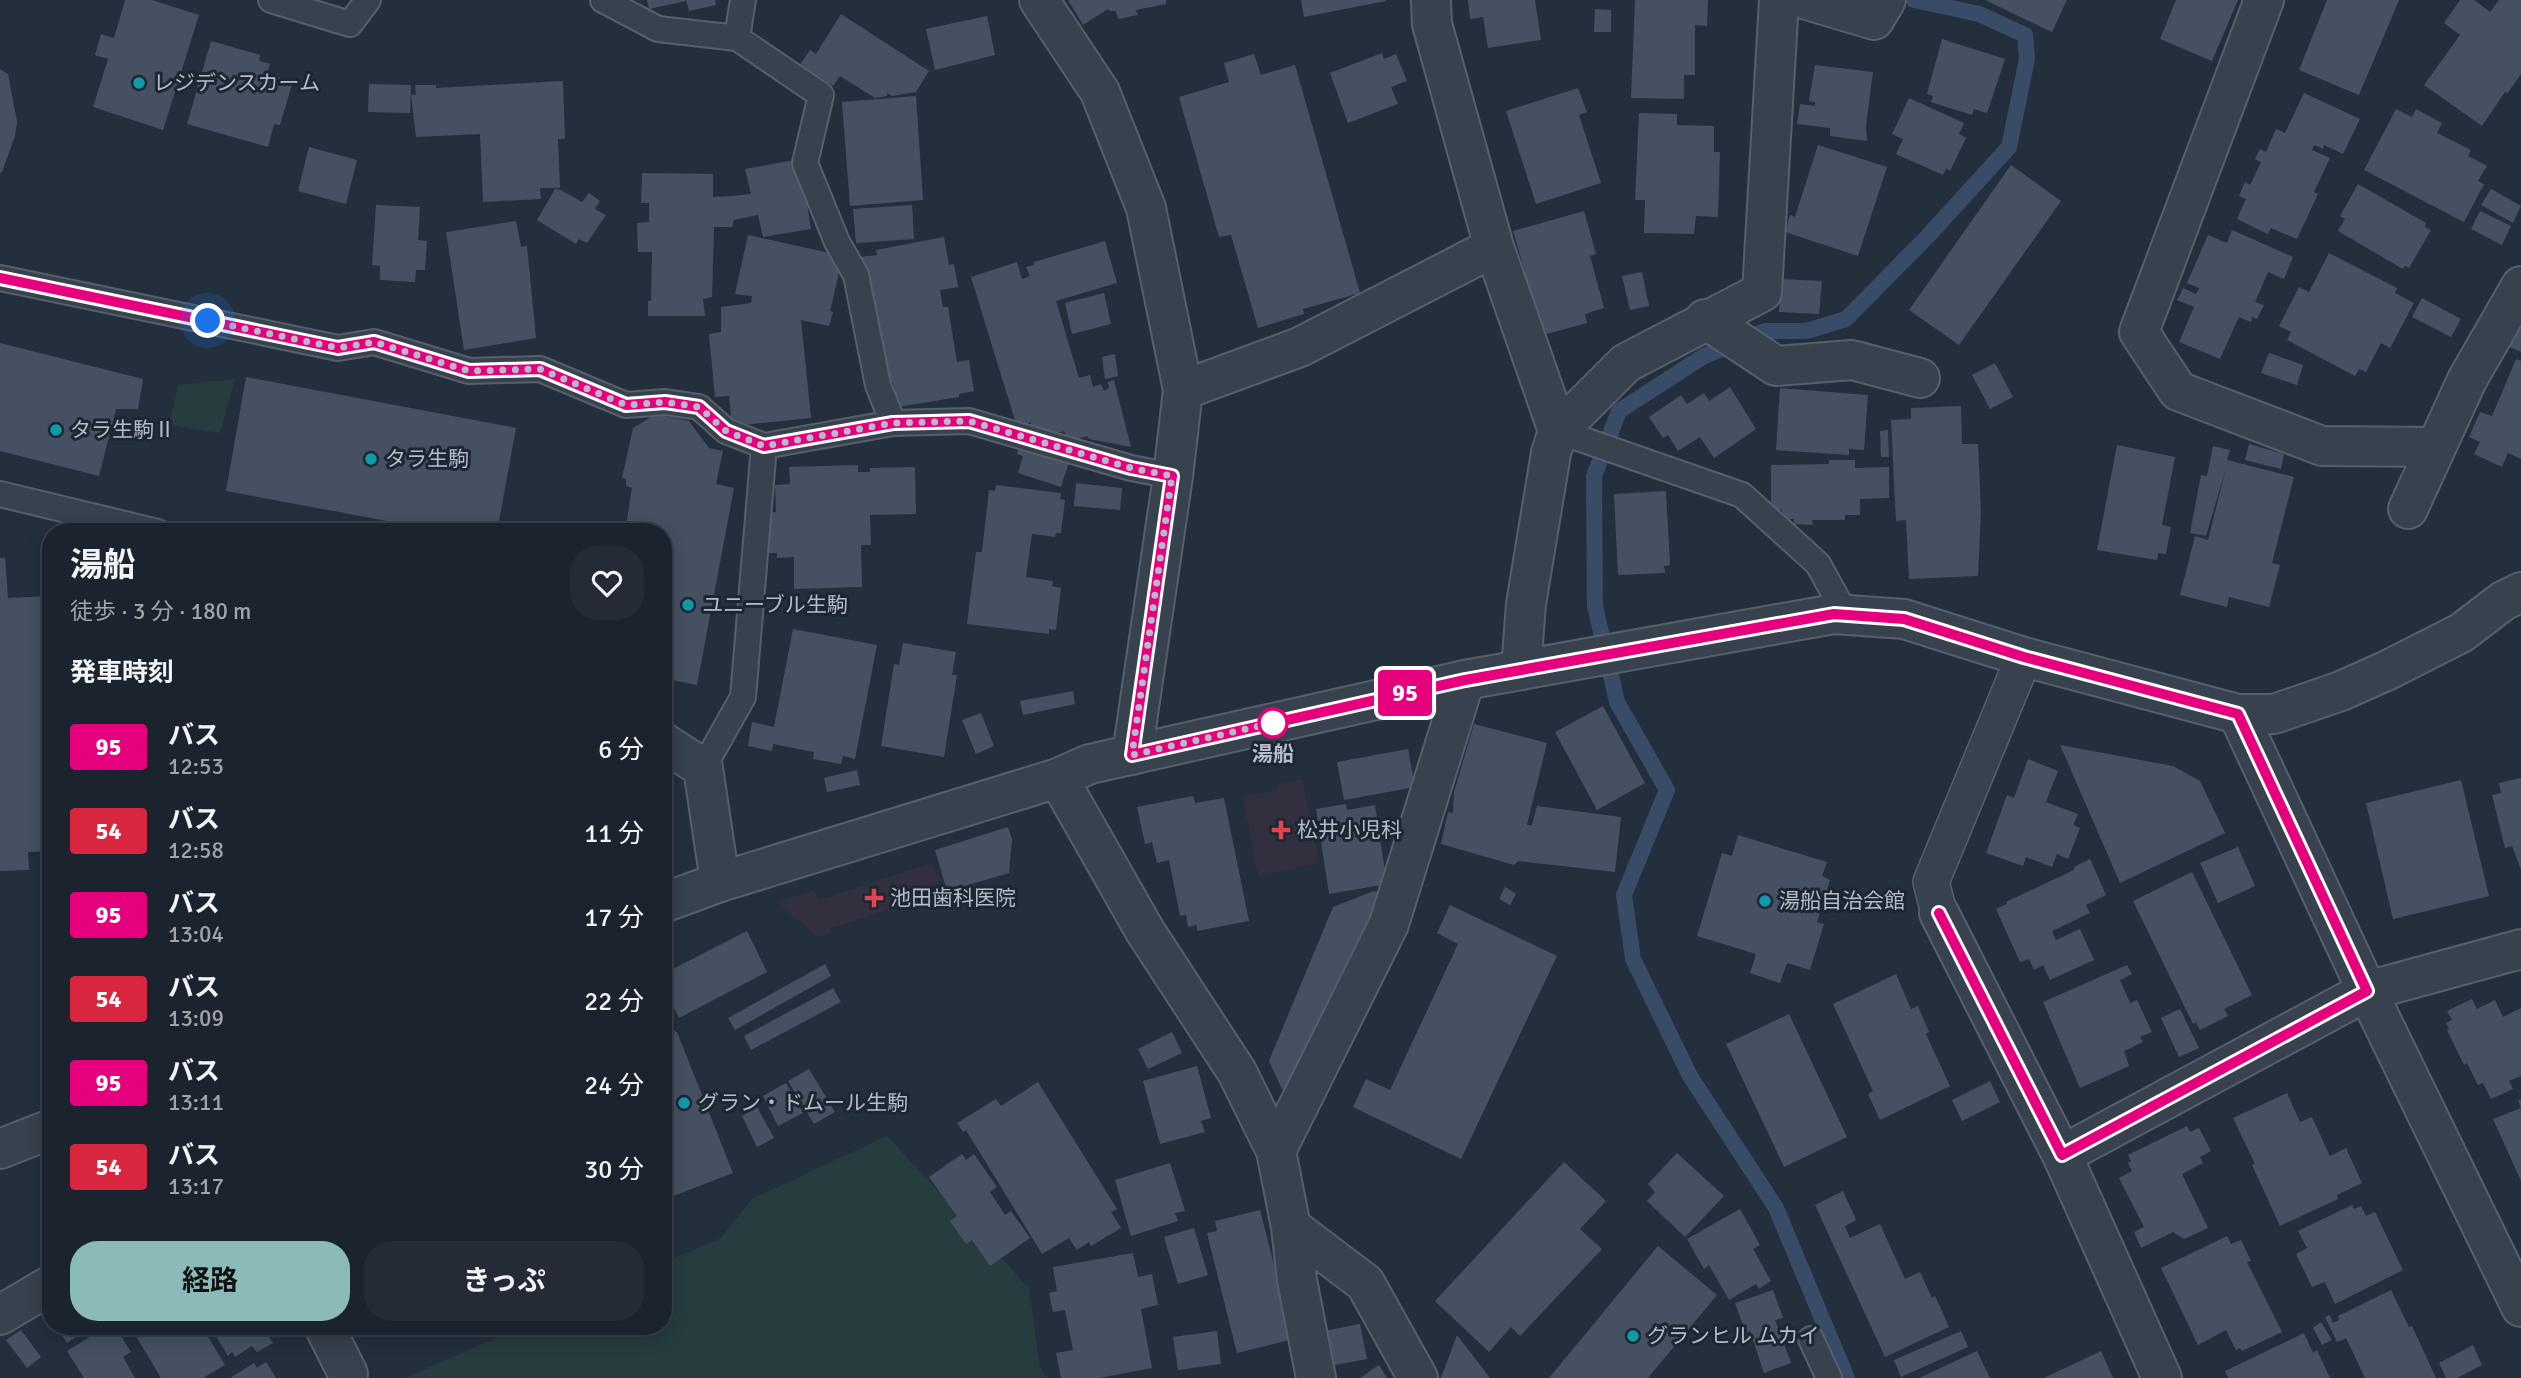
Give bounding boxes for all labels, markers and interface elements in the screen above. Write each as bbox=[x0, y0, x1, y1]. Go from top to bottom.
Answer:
place label: レジデンスカーム bbox=[153, 70, 320, 96]
marker: レジデンスカーム bbox=[131, 75, 147, 91]
your location bbox=[190, 303, 225, 338]
place label: タラ生駒Ⅱ bbox=[70, 417, 175, 443]
marker: タラ生駒Ⅱ bbox=[48, 422, 64, 438]
place label: タラ生駒 bbox=[385, 446, 469, 472]
marker: タラ生駒 bbox=[363, 451, 379, 467]
text: 湯船 bbox=[70, 545, 136, 586]
button: heart bbox=[570, 546, 644, 620]
place label: ユニーブル生駒 bbox=[702, 592, 848, 618]
text: 徒歩 · 3 分 · 180 m bbox=[70, 597, 251, 626]
marker: ユニーブル生駒 bbox=[680, 597, 696, 613]
text: 発車時刻 bbox=[70, 657, 174, 689]
line badge: 95 bbox=[1374, 670, 1436, 716]
text: 95 bbox=[1392, 678, 1418, 708]
marker: 湯船 bbox=[1258, 708, 1288, 738]
text: バス bbox=[168, 720, 220, 752]
text: 95 bbox=[96, 732, 121, 762]
text: 6 分 bbox=[598, 734, 644, 766]
place label: 湯船 bbox=[1252, 741, 1294, 767]
text: 12:53 bbox=[168, 752, 224, 781]
text: バス bbox=[168, 804, 220, 836]
text: 54 bbox=[96, 816, 121, 846]
place label: 松井小児科 bbox=[1297, 817, 1402, 843]
text: 11 分 bbox=[584, 818, 644, 850]
marker: 松井小児科 bbox=[1271, 820, 1291, 840]
text: 12:58 bbox=[168, 836, 224, 865]
place label: 池田歯科医院 bbox=[890, 885, 1016, 911]
text: バス bbox=[168, 888, 220, 920]
marker: 池田歯科医院 bbox=[864, 888, 884, 908]
place label: 湯船自治会館 bbox=[1779, 888, 1905, 914]
marker: 湯船自治会館 bbox=[1757, 893, 1773, 909]
text: 95 bbox=[96, 900, 121, 930]
text: 17 分 bbox=[584, 902, 644, 934]
text: 13:04 bbox=[168, 920, 224, 949]
text: バス bbox=[168, 972, 220, 1004]
text: 54 bbox=[96, 984, 121, 1014]
text: 22 分 bbox=[584, 986, 644, 1018]
text: 13:09 bbox=[168, 1004, 224, 1033]
text: バス bbox=[168, 1056, 220, 1088]
text: 95 bbox=[96, 1068, 121, 1098]
text: 24 分 bbox=[584, 1070, 644, 1102]
text: 13:11 bbox=[168, 1088, 224, 1117]
place label: グラン・ドムール生駒 bbox=[698, 1090, 908, 1116]
marker: グラン・ドムール生駒 bbox=[676, 1095, 692, 1111]
text: バス bbox=[168, 1140, 220, 1172]
text: 54 bbox=[96, 1152, 121, 1182]
text: 30 分 bbox=[584, 1154, 644, 1186]
text: 13:17 bbox=[168, 1172, 224, 1201]
button: 経路 bbox=[70, 1241, 350, 1321]
button: きっぷ bbox=[364, 1241, 644, 1321]
place label: グランヒル ムカイ bbox=[1647, 1323, 1820, 1349]
marker: グランヒル ムカイ bbox=[1625, 1328, 1641, 1344]

